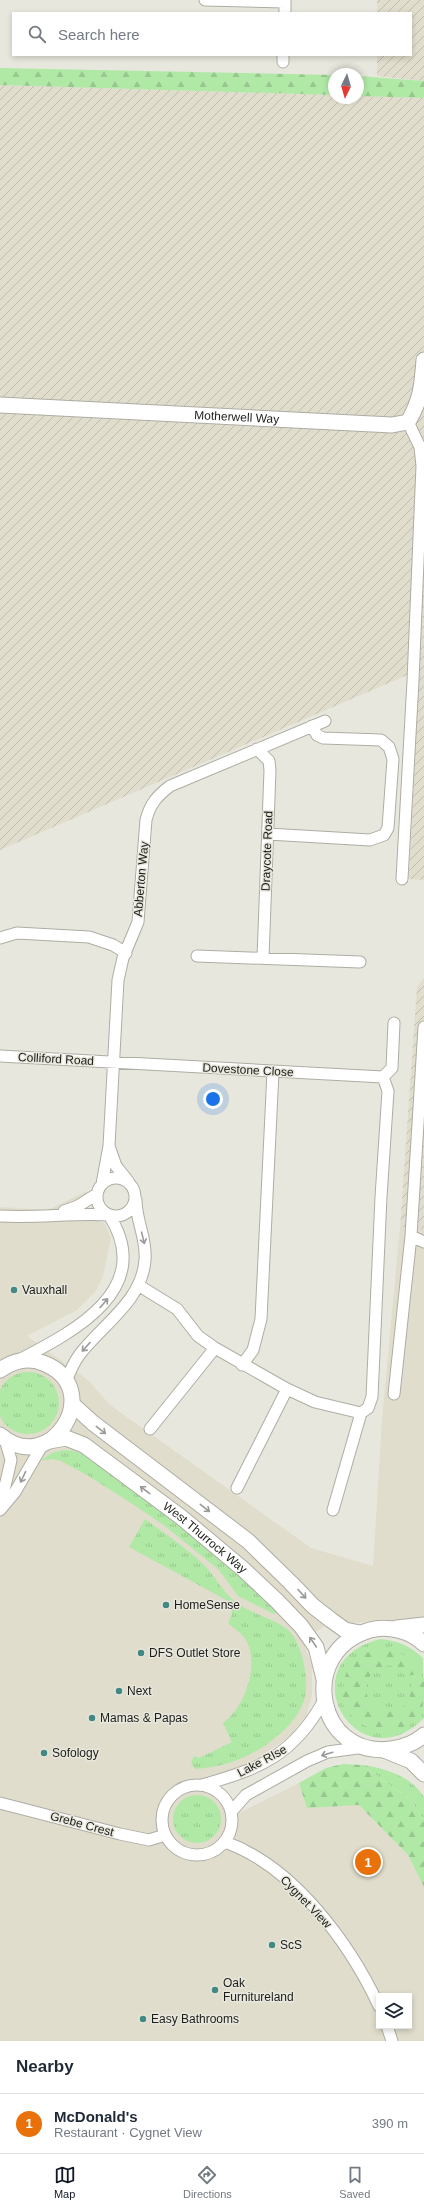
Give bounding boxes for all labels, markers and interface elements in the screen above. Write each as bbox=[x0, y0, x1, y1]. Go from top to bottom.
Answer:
search box bbox=[12, 12, 412, 56]
icon: search bbox=[26, 23, 48, 45]
text: Search here bbox=[58, 26, 140, 43]
north arrow bbox=[328, 68, 364, 104]
street label: Motherwell Way bbox=[194, 408, 280, 426]
street label: Draycote Road bbox=[259, 811, 275, 891]
street label: Abberton Way bbox=[131, 841, 151, 917]
street label: Colliford Road bbox=[18, 1050, 94, 1068]
street label: Dovestone Close bbox=[202, 1061, 294, 1079]
your location bbox=[203, 1089, 223, 1109]
one-way arrow bbox=[140, 1231, 148, 1244]
place label: Vauxhall bbox=[22, 1283, 67, 1297]
marker: Vauxhall bbox=[9, 1285, 19, 1295]
one-way arrow bbox=[99, 1299, 108, 1309]
one-way arrow bbox=[82, 1342, 91, 1352]
one-way arrow bbox=[96, 1426, 107, 1434]
one-way arrow bbox=[18, 1471, 26, 1483]
one-way arrow bbox=[139, 1486, 150, 1494]
street label: West Thurrock Way bbox=[160, 1499, 250, 1576]
one-way arrow bbox=[200, 1504, 211, 1513]
one-way arrow bbox=[297, 1589, 306, 1599]
place label: HomeSense bbox=[174, 1598, 240, 1612]
marker: HomeSense bbox=[161, 1600, 171, 1610]
one-way arrow bbox=[309, 1637, 317, 1648]
place label: DFS Outlet Store bbox=[149, 1646, 241, 1660]
marker: DFS Outlet Store bbox=[136, 1648, 146, 1658]
place label: Next bbox=[127, 1684, 152, 1698]
marker: Next bbox=[114, 1686, 124, 1696]
place label: Mamas & Papas bbox=[100, 1711, 188, 1725]
marker: Mamas & Papas bbox=[87, 1713, 97, 1723]
street label: Lake RIse bbox=[235, 1742, 289, 1780]
place label: Sofology bbox=[52, 1746, 99, 1760]
marker: Sofology bbox=[39, 1748, 49, 1758]
one-way arrow bbox=[320, 1751, 333, 1758]
street label: Grebe Crest bbox=[49, 1809, 116, 1839]
pin: 1 bbox=[355, 1847, 381, 1877]
street label: Cygnet View bbox=[278, 1873, 335, 1931]
place label: ScS bbox=[280, 1938, 302, 1952]
marker: ScS bbox=[267, 1940, 277, 1950]
place label: Oak Furnitureland bbox=[223, 1976, 294, 2004]
marker: Oak Furnitureland bbox=[210, 1985, 220, 1995]
map controls bbox=[376, 1993, 412, 2029]
button: layers bbox=[376, 1993, 412, 2029]
place label: Easy Bathrooms bbox=[151, 2012, 239, 2026]
marker: Easy Bathrooms bbox=[138, 2014, 148, 2024]
text: Nearby bbox=[16, 2057, 74, 2076]
text: McDonald's bbox=[54, 2108, 138, 2125]
text: 1 bbox=[25, 2116, 33, 2131]
text: 390 m bbox=[372, 2116, 408, 2131]
text: Restaurant · Cygnet View bbox=[54, 2125, 202, 2140]
tab: Map bbox=[54, 2164, 76, 2200]
tab: Directions bbox=[183, 2164, 232, 2200]
tab: Saved bbox=[339, 2164, 370, 2200]

